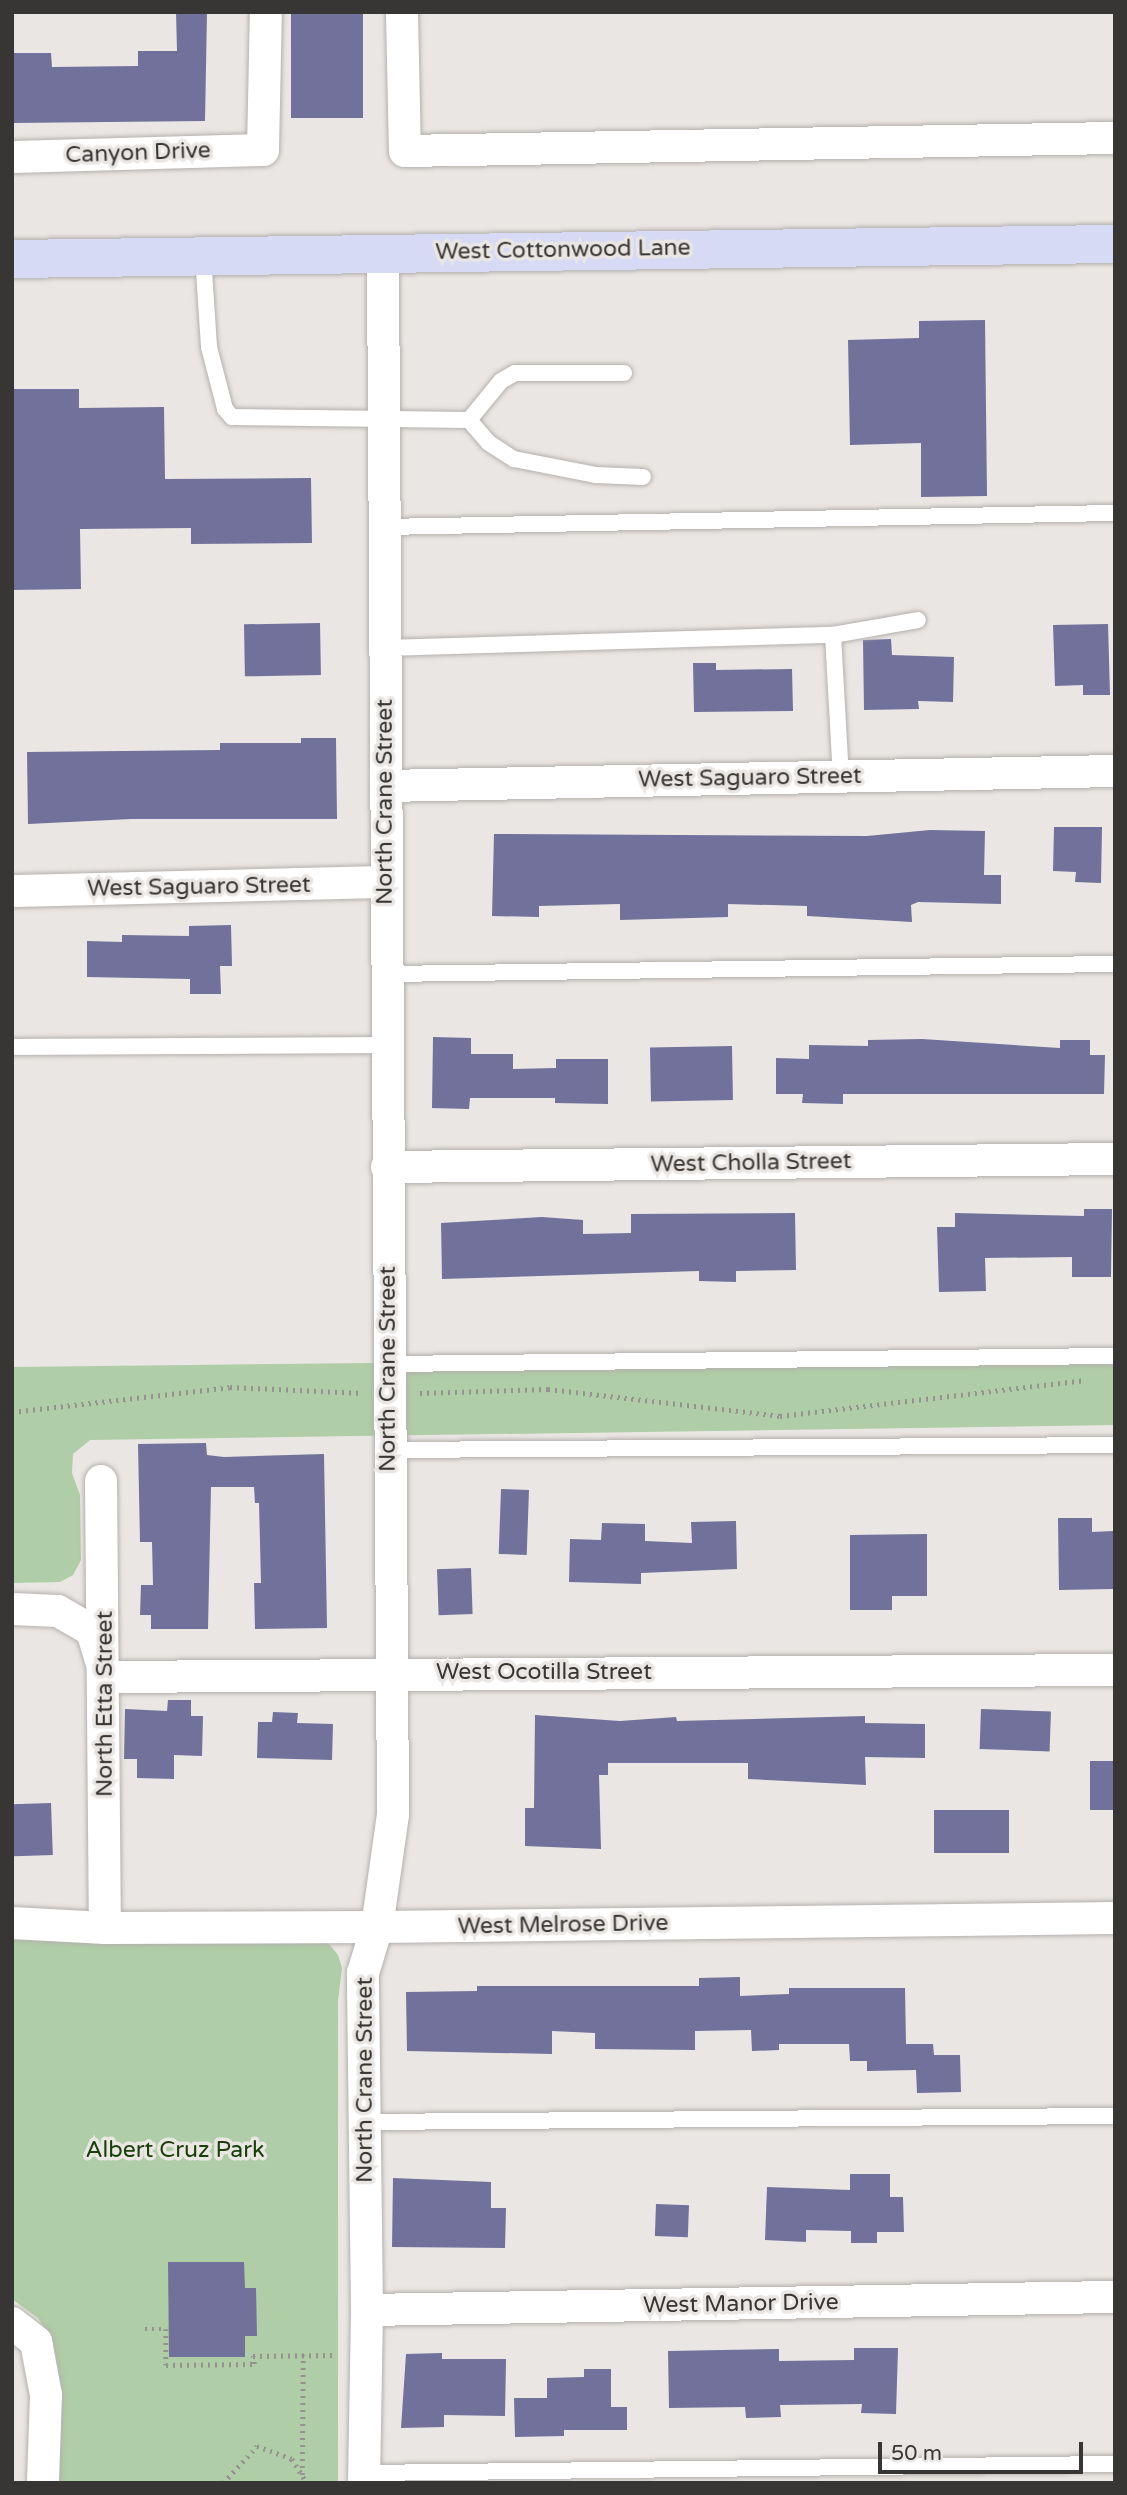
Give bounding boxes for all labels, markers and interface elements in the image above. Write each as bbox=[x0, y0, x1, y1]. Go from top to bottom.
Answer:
street label: Canyon Drive bbox=[65, 137, 211, 169]
street label: West Cottonwood Lane bbox=[435, 234, 691, 266]
street label: North Crane Street bbox=[371, 699, 399, 905]
street label: West Saguaro Street bbox=[638, 762, 862, 794]
street label: West Saguaro Street bbox=[87, 871, 311, 903]
street label: West Cholla Street bbox=[650, 1147, 852, 1179]
street label: North Crane Street bbox=[374, 1266, 402, 1472]
street label: North Etta Street bbox=[91, 1611, 119, 1797]
street label: West Ocotilla Street bbox=[436, 1658, 652, 1686]
street label: West Melrose Drive bbox=[457, 1909, 669, 1941]
street label: North Crane Street bbox=[351, 1977, 379, 2183]
park label: Albert Cruz Park bbox=[85, 2136, 265, 2164]
street label: West Manor Drive bbox=[643, 2288, 839, 2320]
scale bar bbox=[882, 2428, 1087, 2472]
text: 50 m bbox=[891, 2441, 942, 2466]

